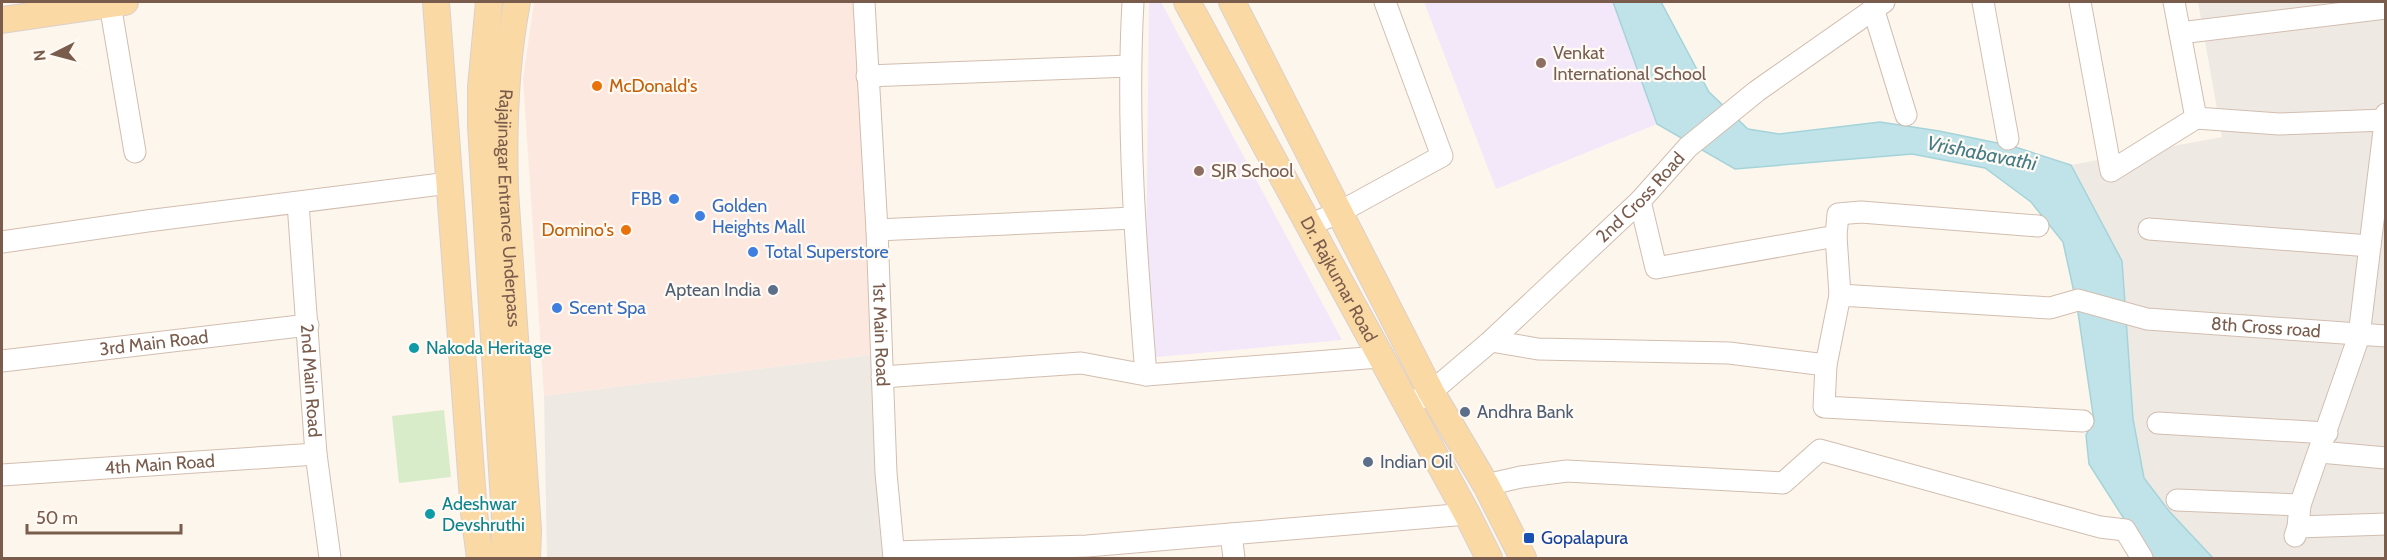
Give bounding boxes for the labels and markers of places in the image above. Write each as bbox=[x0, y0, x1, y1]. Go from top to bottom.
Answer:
place label: Venkat International School bbox=[1553, 42, 1707, 85]
marker: Venkat International School bbox=[1534, 56, 1548, 70]
place label: McDonald's bbox=[609, 75, 697, 97]
marker: McDonald's bbox=[590, 79, 604, 93]
place label: SJR School bbox=[1211, 160, 1294, 182]
marker: SJR School bbox=[1192, 164, 1206, 178]
place label: FBB bbox=[631, 188, 662, 210]
marker: FBB bbox=[667, 192, 681, 206]
place label: Golden Heights Mall bbox=[712, 195, 806, 238]
marker: Golden Heights Mall bbox=[693, 209, 707, 223]
place label: Domino's bbox=[542, 219, 614, 241]
marker: Domino's bbox=[619, 223, 633, 237]
place label: Total Superstore bbox=[765, 241, 889, 263]
marker: Total Superstore bbox=[746, 245, 760, 259]
place label: Aptean India bbox=[665, 279, 761, 301]
marker: Aptean India bbox=[766, 283, 780, 297]
place label: Scent Spa bbox=[569, 297, 646, 319]
marker: Scent Spa bbox=[550, 301, 564, 315]
place label: Nakoda Heritage bbox=[426, 337, 551, 359]
marker: Nakoda Heritage bbox=[407, 341, 421, 355]
place label: Andhra Bank bbox=[1477, 401, 1575, 423]
marker: Andhra Bank bbox=[1458, 405, 1472, 419]
place label: Indian Oil bbox=[1380, 451, 1454, 473]
marker: Indian Oil bbox=[1361, 455, 1375, 469]
place label: Adeshwar Devshruthi bbox=[442, 493, 525, 536]
marker: Adeshwar Devshruthi bbox=[423, 507, 437, 521]
place label: Gopalapura bbox=[1541, 527, 1628, 549]
marker: Gopalapura bbox=[1522, 531, 1536, 545]

